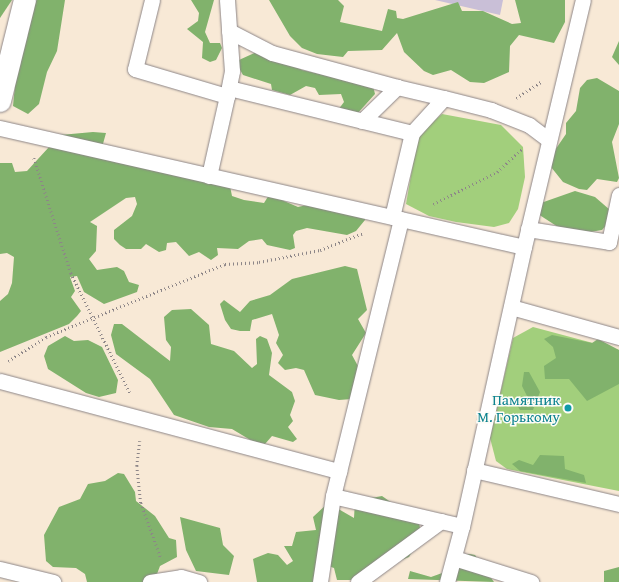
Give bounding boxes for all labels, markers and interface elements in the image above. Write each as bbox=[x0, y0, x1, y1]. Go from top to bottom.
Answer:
place label: Памятник М. Горькому bbox=[477, 390, 560, 425]
marker: Памятник М. Горькому bbox=[563, 403, 573, 413]

